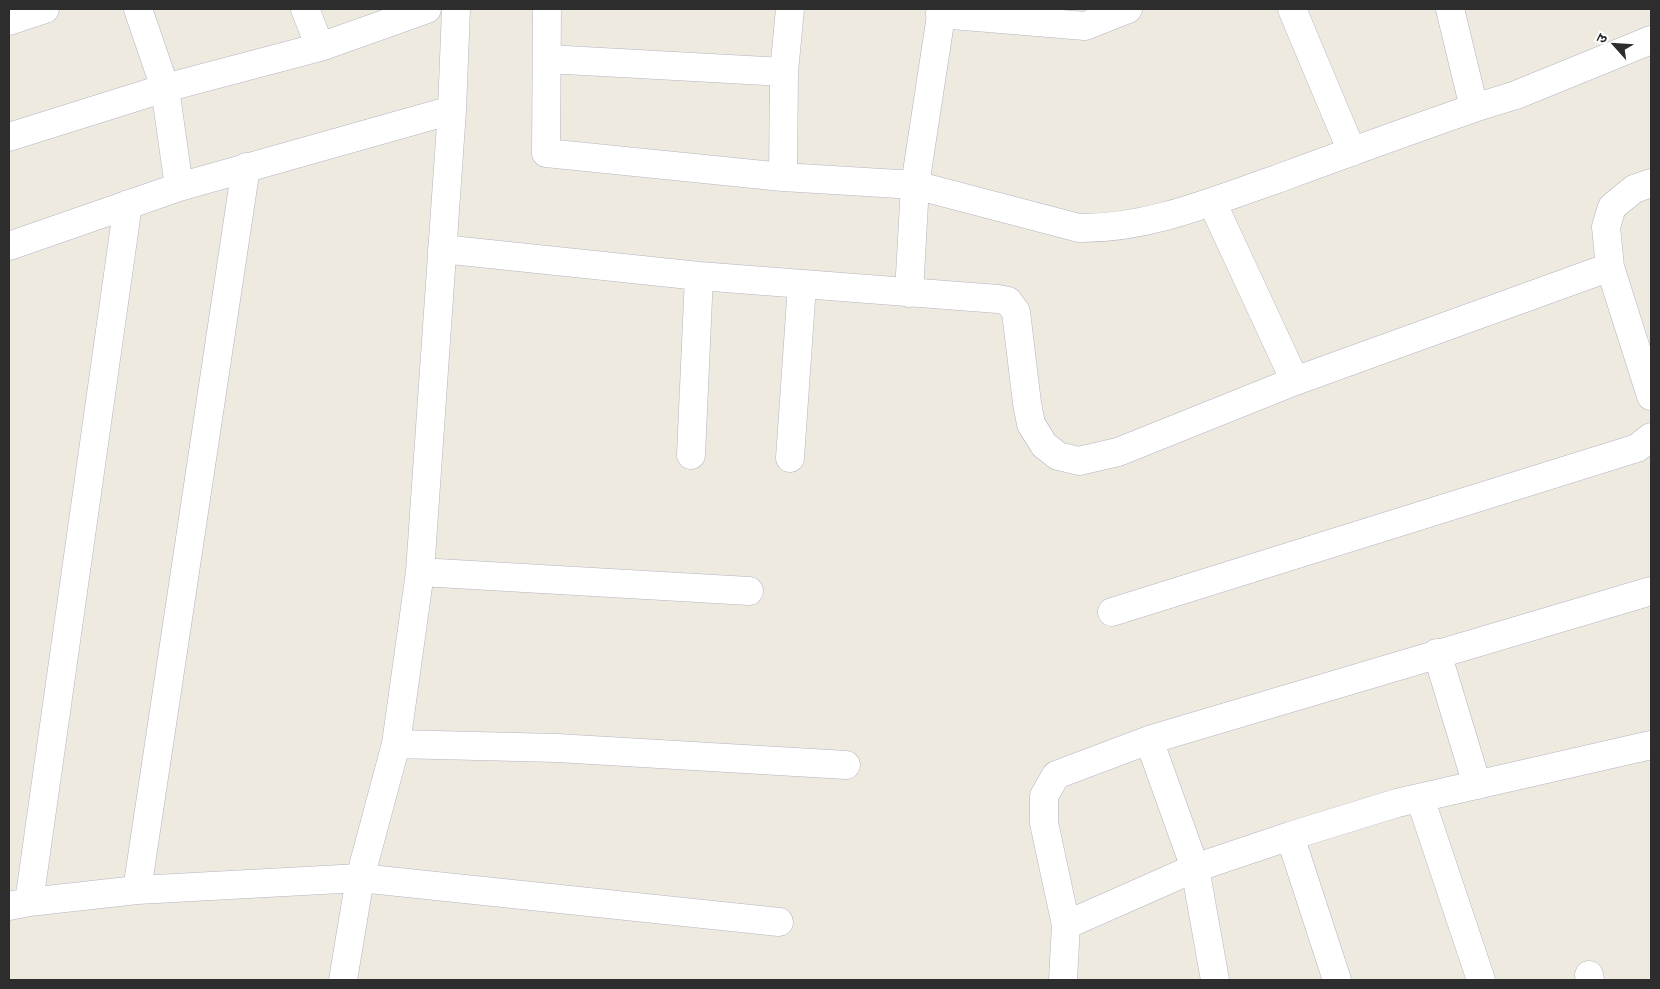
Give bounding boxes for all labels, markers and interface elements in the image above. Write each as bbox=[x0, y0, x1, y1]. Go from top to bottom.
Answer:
north arrow bbox=[1590, 20, 1640, 70]
text: उ bbox=[1592, 31, 1611, 46]

